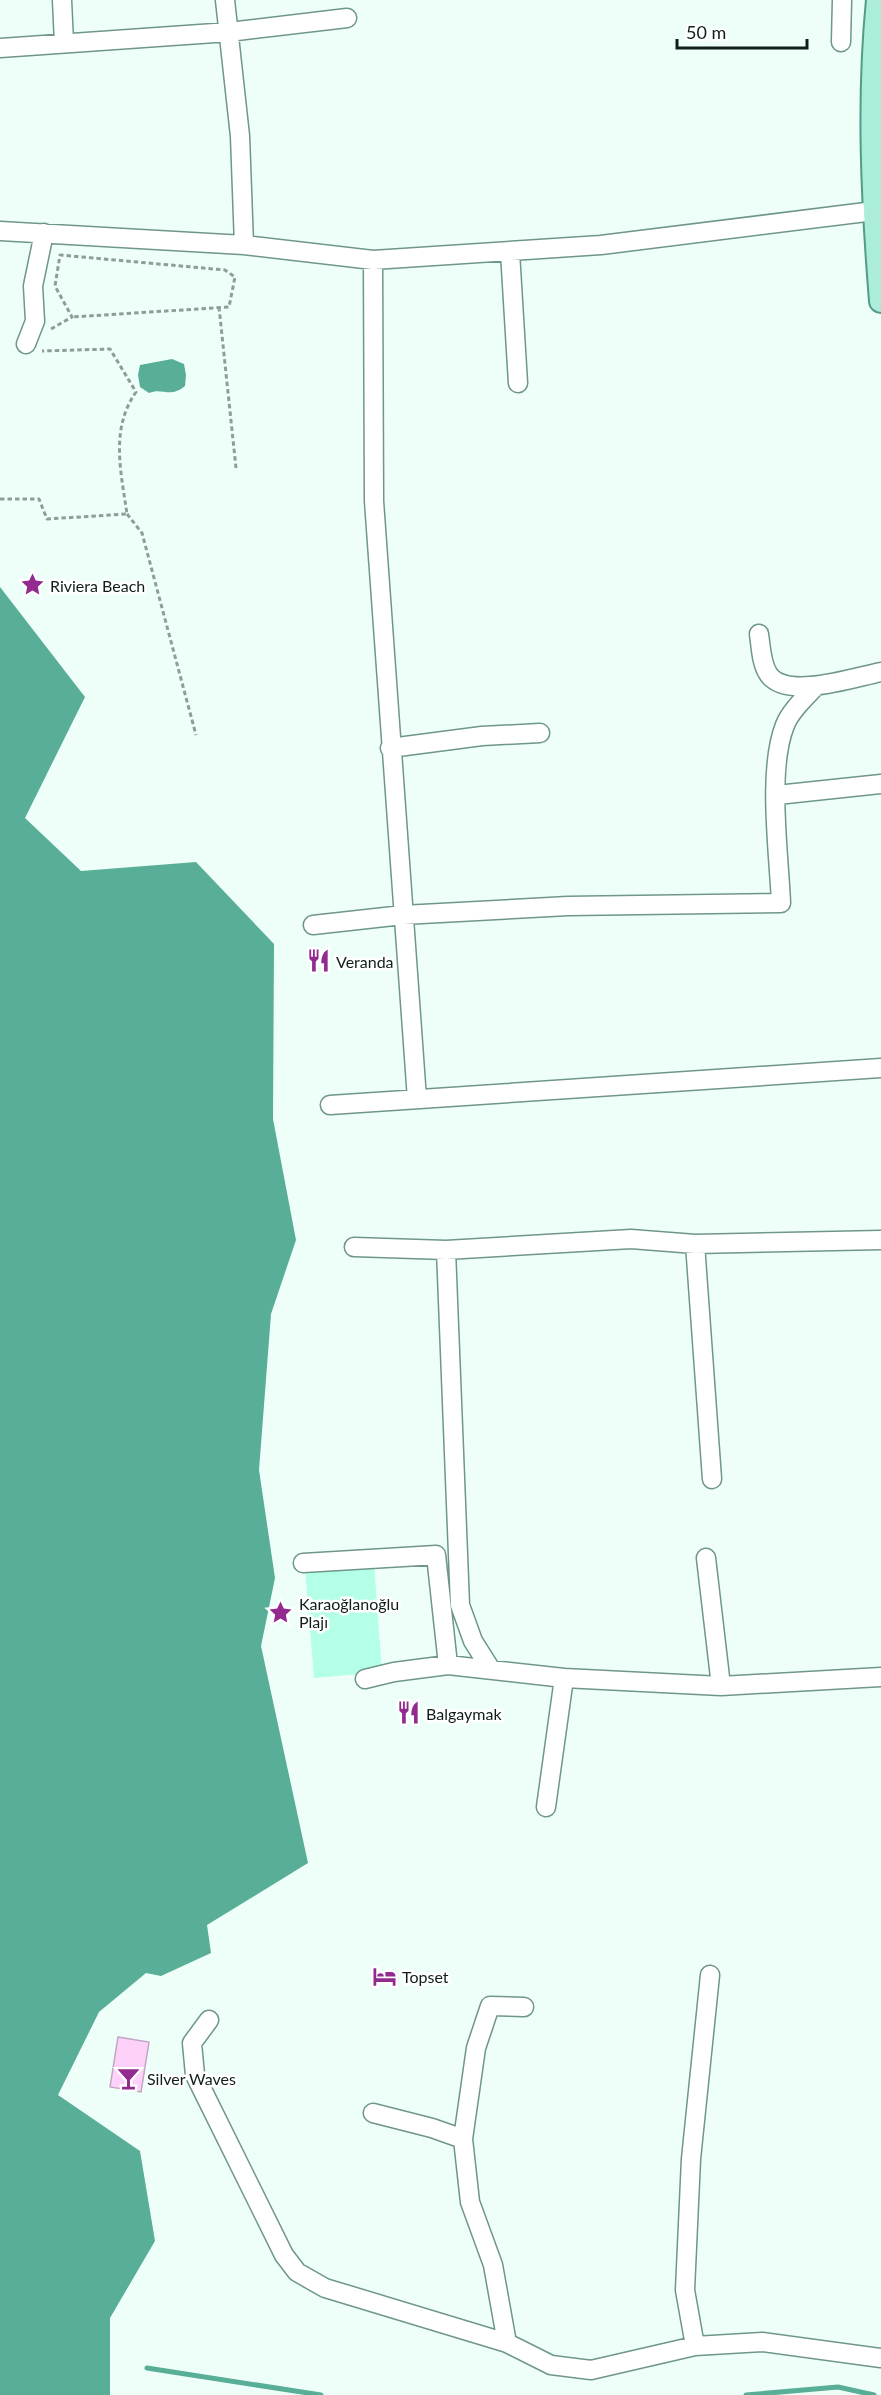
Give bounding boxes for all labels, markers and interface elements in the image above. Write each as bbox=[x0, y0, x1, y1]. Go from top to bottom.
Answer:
scale bar bbox=[677, 12, 808, 50]
text: 50 m bbox=[686, 21, 726, 43]
place icon: Riviera Beach bbox=[19, 572, 45, 598]
place label: Riviera Beach bbox=[50, 576, 145, 595]
restaurant icon: Veranda bbox=[305, 948, 331, 974]
place label: Veranda bbox=[336, 952, 394, 971]
place label: Karaoğlanoğlu Plajı bbox=[299, 1594, 399, 1631]
place icon: Karaoğlanoğlu Plajı bbox=[268, 1599, 294, 1625]
restaurant icon: Balgaymak bbox=[395, 1700, 421, 1726]
place label: Balgaymak bbox=[426, 1704, 502, 1723]
hotel icon: Topset bbox=[371, 1963, 397, 1989]
place label: Topset bbox=[402, 1967, 449, 1986]
bar icon: Silver Waves bbox=[116, 2065, 142, 2091]
place label: Silver Waves bbox=[147, 2069, 236, 2088]

